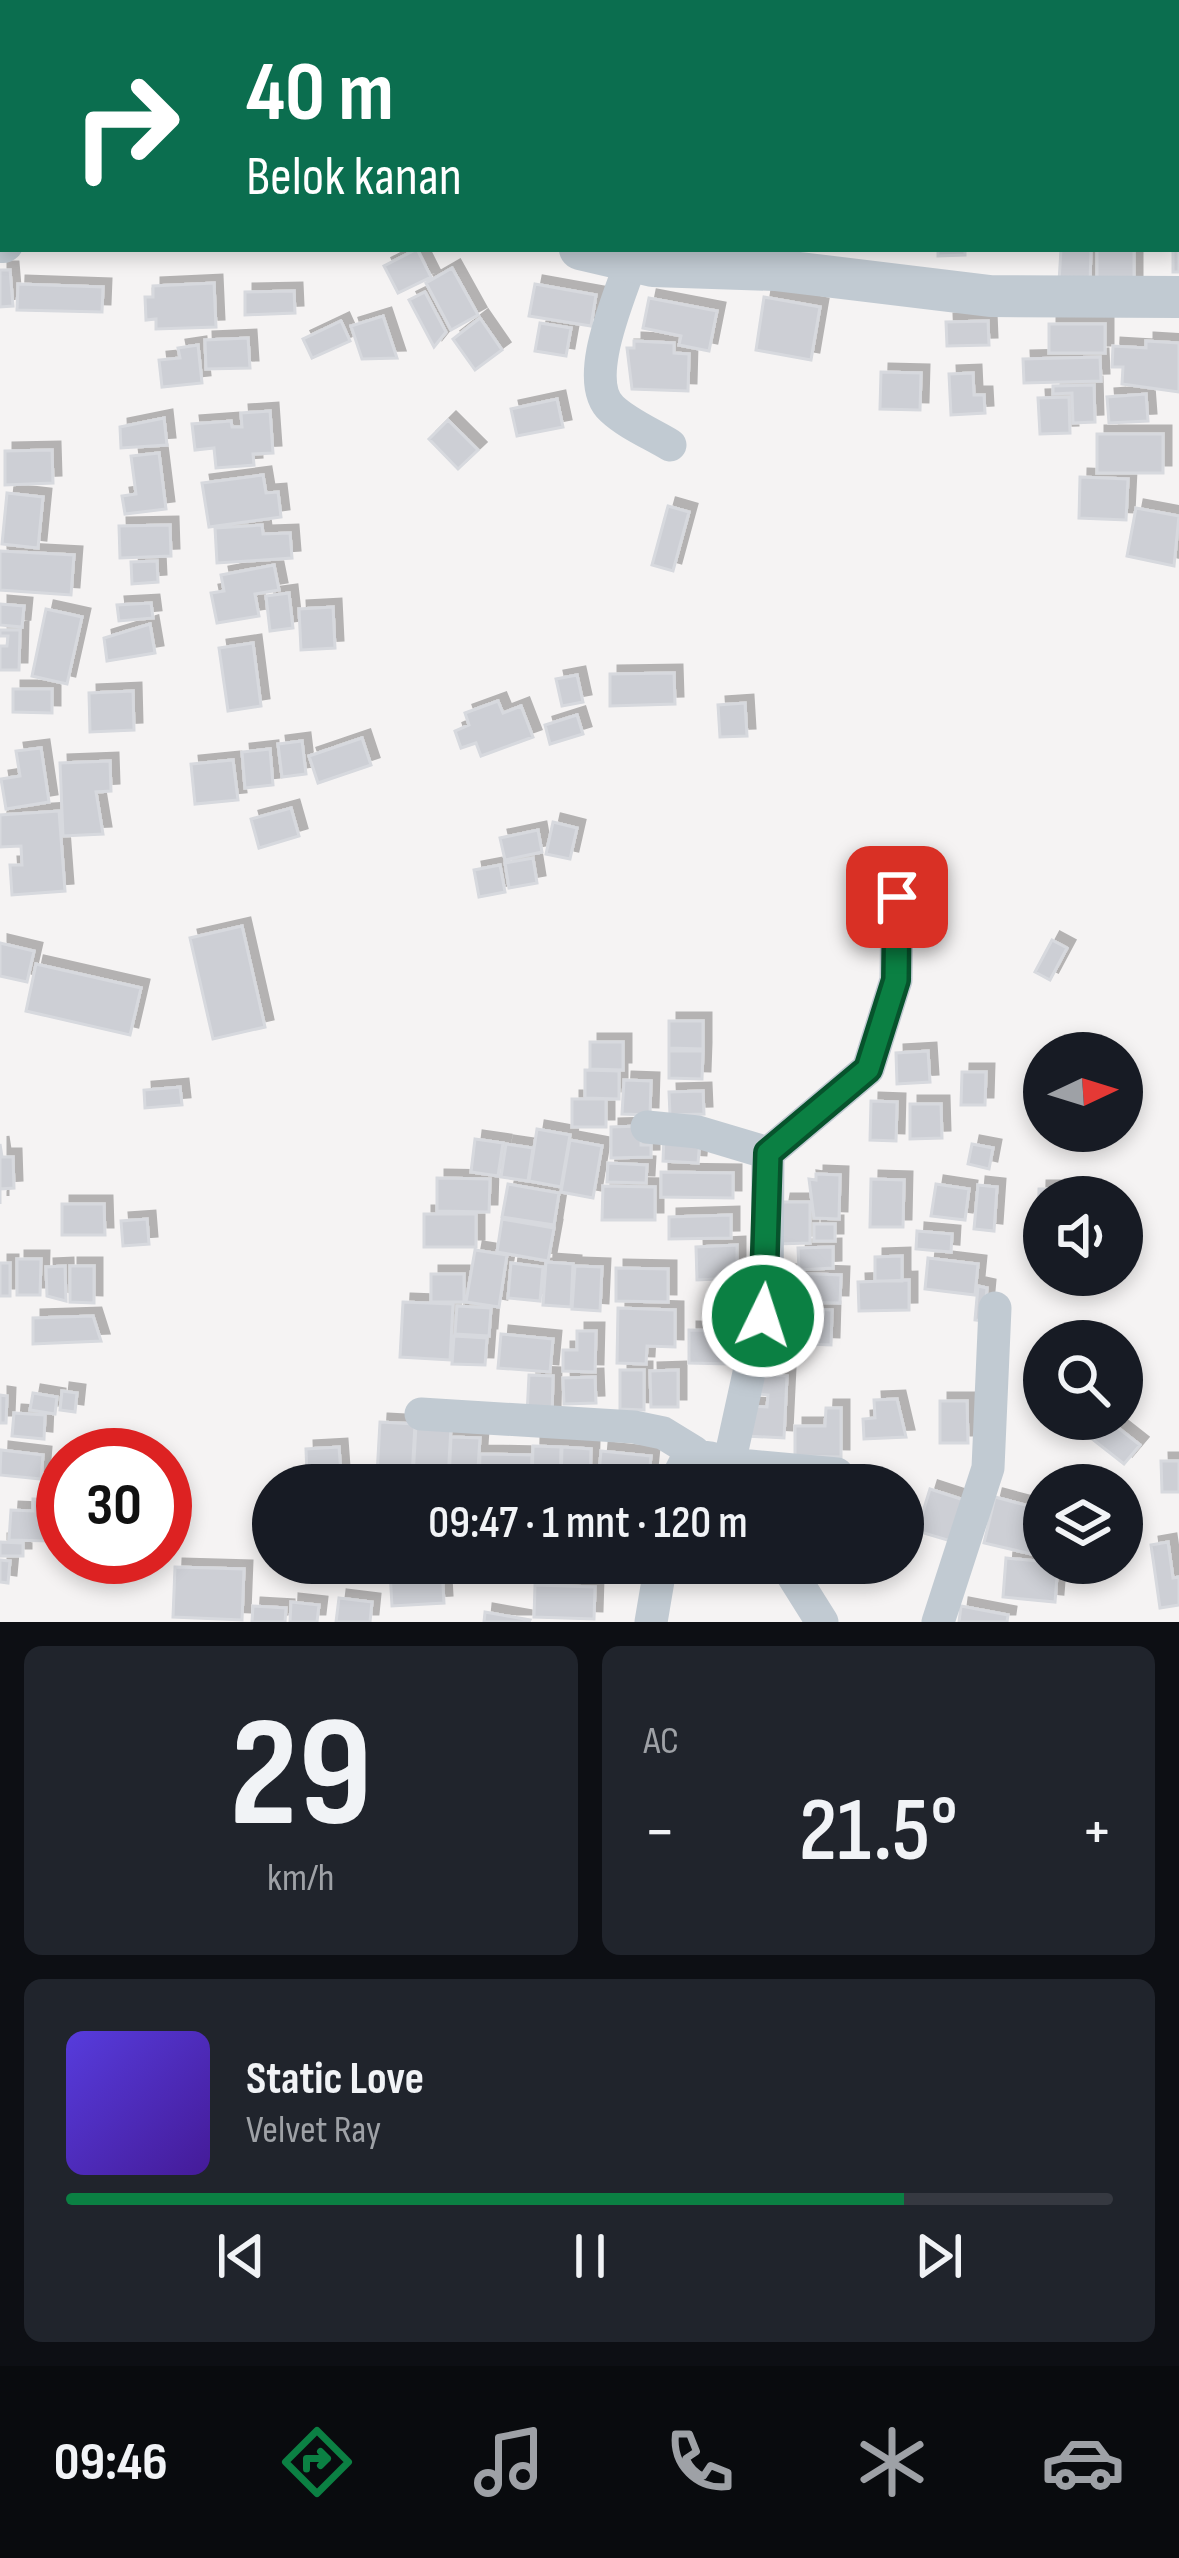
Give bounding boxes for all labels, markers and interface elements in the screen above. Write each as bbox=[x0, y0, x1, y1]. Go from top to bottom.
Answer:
text: 40 m bbox=[246, 43, 394, 144]
icon: right bbox=[48, 48, 204, 204]
text: Belok kanan bbox=[246, 145, 462, 210]
pin bbox=[846, 846, 948, 948]
icon: arrive bbox=[864, 864, 930, 930]
north arrow bbox=[1023, 1032, 1143, 1152]
map controls bbox=[1023, 1032, 1143, 1584]
button: sound bbox=[1023, 1176, 1143, 1296]
position arrow bbox=[700, 1253, 826, 1379]
button: search bbox=[1023, 1320, 1143, 1440]
speed limit sign: 30 bbox=[36, 1428, 192, 1584]
button: layers bbox=[1023, 1464, 1143, 1584]
text: 09:47 · 1 mnt · 120 m bbox=[428, 1496, 748, 1551]
text: 29 bbox=[230, 1683, 372, 1870]
text: AC bbox=[644, 1718, 679, 1765]
text: 21.5° bbox=[799, 1778, 958, 1886]
text: − bbox=[644, 1793, 676, 1872]
text: + bbox=[1081, 1793, 1113, 1872]
text: km/h bbox=[267, 1855, 334, 1902]
text: Static Love bbox=[246, 2052, 424, 2107]
text: Velvet Ray bbox=[246, 2107, 381, 2154]
icon: previous bbox=[208, 2223, 274, 2289]
icon: pause bbox=[557, 2223, 623, 2289]
icon: next bbox=[906, 2223, 972, 2289]
icon: directions bbox=[275, 2420, 359, 2504]
icon: music bbox=[467, 2420, 551, 2504]
icon: phone bbox=[658, 2420, 742, 2504]
icon: climate bbox=[850, 2420, 934, 2504]
icon: car bbox=[1041, 2420, 1125, 2504]
text: 09:46 bbox=[54, 2430, 168, 2495]

